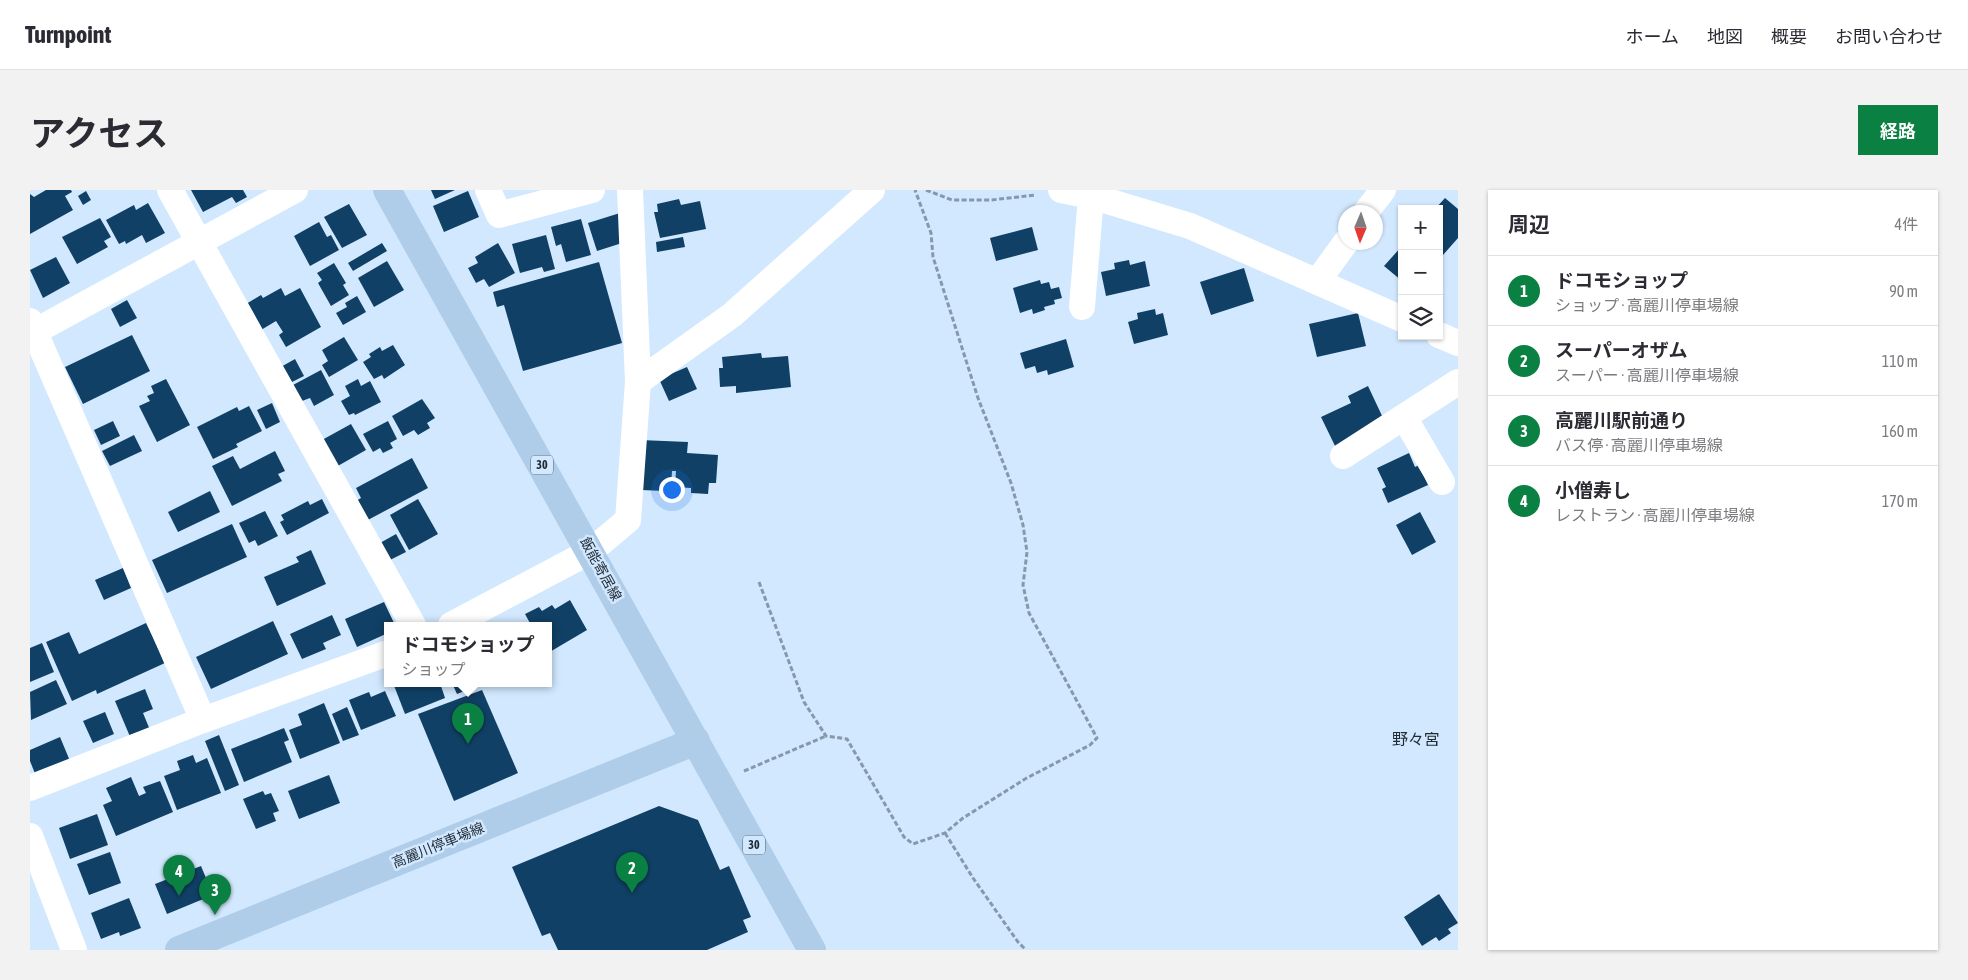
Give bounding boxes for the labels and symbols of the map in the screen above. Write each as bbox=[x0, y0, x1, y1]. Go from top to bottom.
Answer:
north arrow bbox=[1338, 205, 1383, 250]
road number: 30 bbox=[531, 456, 553, 474]
your location bbox=[659, 477, 685, 503]
street label: 飯能寄居線 bbox=[577, 535, 625, 603]
pin: 1 bbox=[452, 703, 484, 744]
district label: 野々宮 bbox=[1392, 730, 1440, 748]
street label: 高麗川停車場線 bbox=[390, 819, 486, 871]
road number: 30 bbox=[743, 836, 765, 854]
pin: 2 bbox=[616, 852, 648, 893]
pin: 4 bbox=[163, 855, 195, 896]
pin: 3 bbox=[199, 874, 231, 915]

